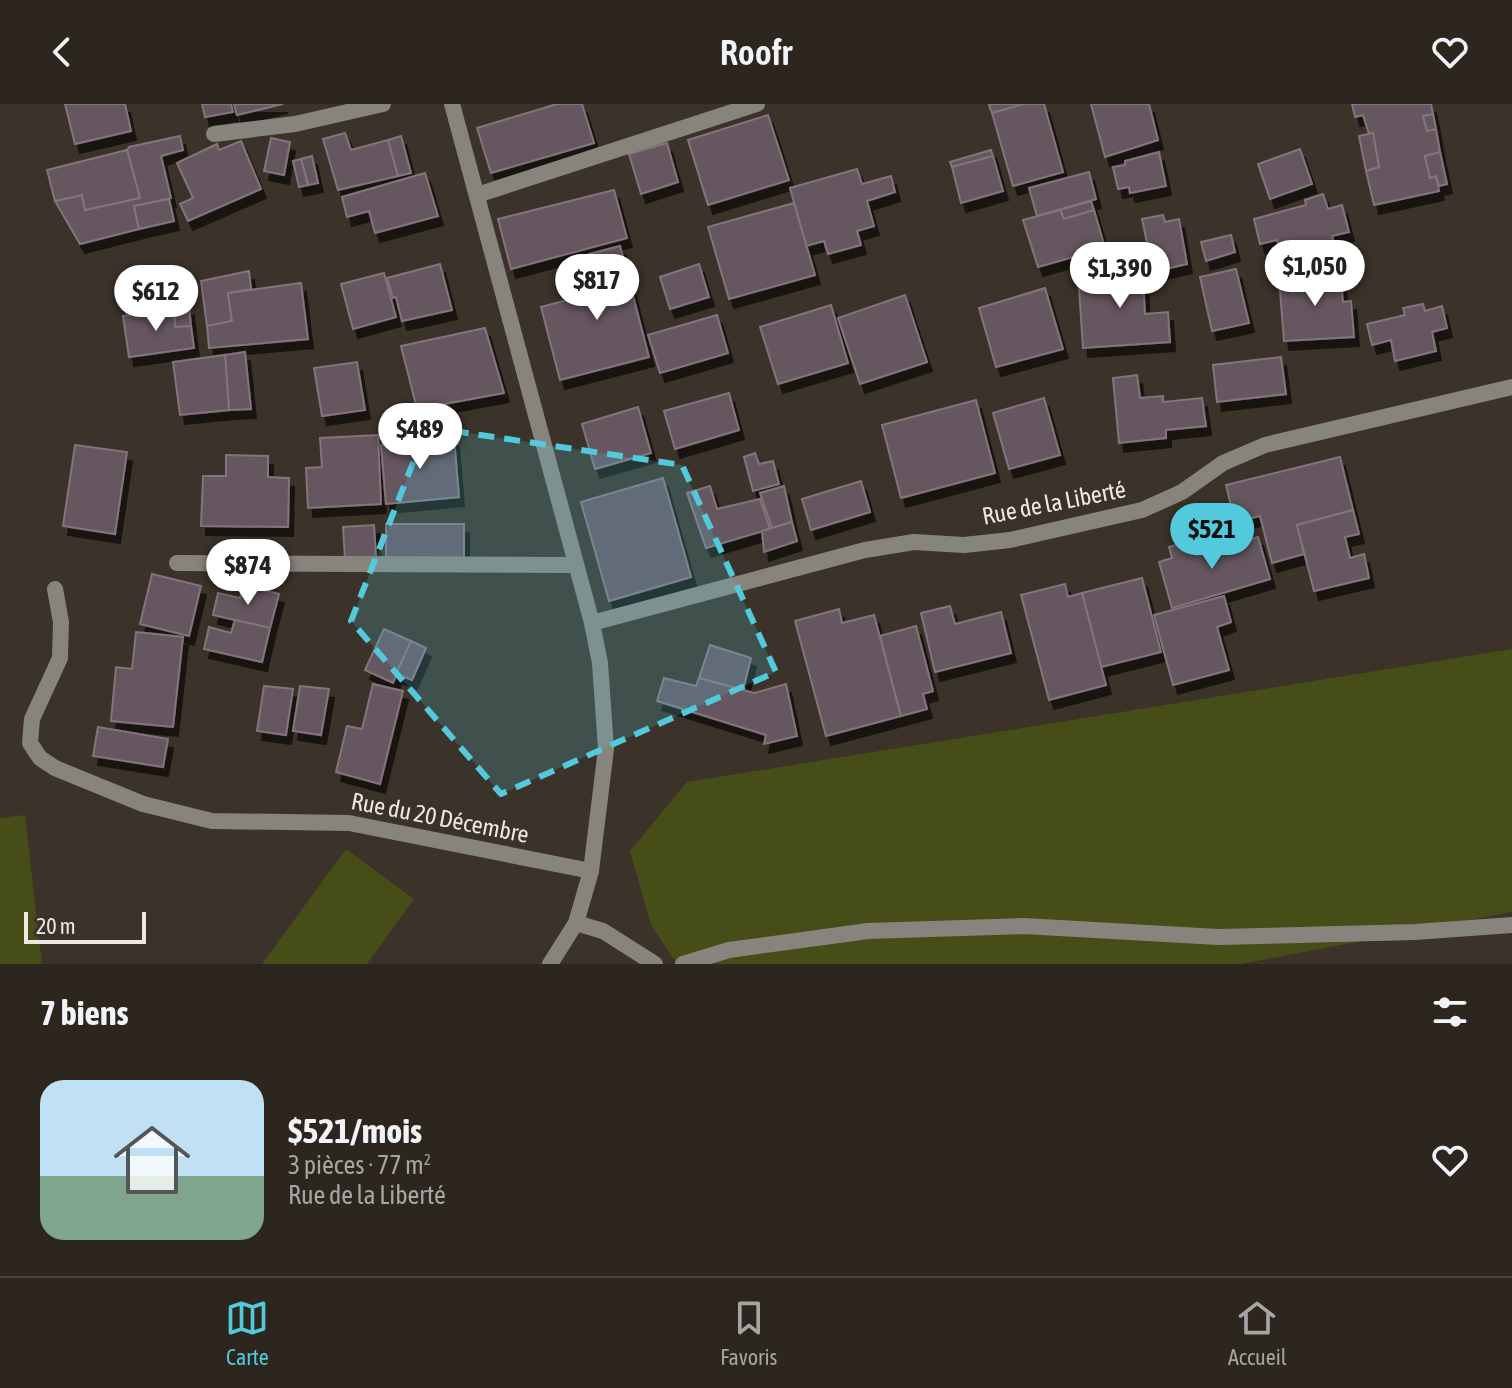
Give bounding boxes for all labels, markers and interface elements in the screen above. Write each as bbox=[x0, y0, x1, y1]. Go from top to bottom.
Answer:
icon: back bbox=[40, 30, 84, 74]
icon: heart bbox=[1428, 30, 1472, 74]
text: Roofr bbox=[720, 31, 792, 73]
pin: $1,050 bbox=[1250, 240, 1380, 308]
pin: $1,390 bbox=[1055, 242, 1185, 310]
text: $1,050 bbox=[1283, 251, 1347, 281]
text: $1,390 bbox=[1088, 253, 1152, 283]
pin: $817 bbox=[550, 254, 644, 322]
pin: $612 bbox=[109, 265, 203, 333]
text: $817 bbox=[573, 265, 621, 295]
text: $612 bbox=[132, 276, 180, 306]
pin: $489 bbox=[373, 403, 467, 471]
text: $489 bbox=[396, 414, 444, 444]
street label: Rue de la Liberté bbox=[980, 475, 1128, 530]
pin: $521 bbox=[1165, 503, 1259, 571]
text: $521 bbox=[1188, 514, 1236, 544]
pin: $874 bbox=[201, 539, 295, 607]
text: $874 bbox=[224, 550, 272, 580]
street label: Rue du 20 Décembre bbox=[349, 787, 531, 848]
scale bar bbox=[24, 908, 146, 944]
text: 20 m bbox=[36, 913, 76, 939]
icon: filters bbox=[1428, 990, 1472, 1034]
text: 7 biens bbox=[40, 993, 129, 1032]
text: $521/mois bbox=[288, 1111, 422, 1150]
icon: home bbox=[104, 1112, 200, 1208]
icon: heart bbox=[1428, 1138, 1472, 1182]
text: 3 pièces · 77 m² bbox=[288, 1150, 431, 1180]
text: Rue de la Liberté bbox=[288, 1180, 446, 1210]
tab: Carte bbox=[225, 1296, 269, 1370]
tab: Favoris bbox=[720, 1296, 777, 1370]
tab: Accueil bbox=[1228, 1296, 1287, 1370]

